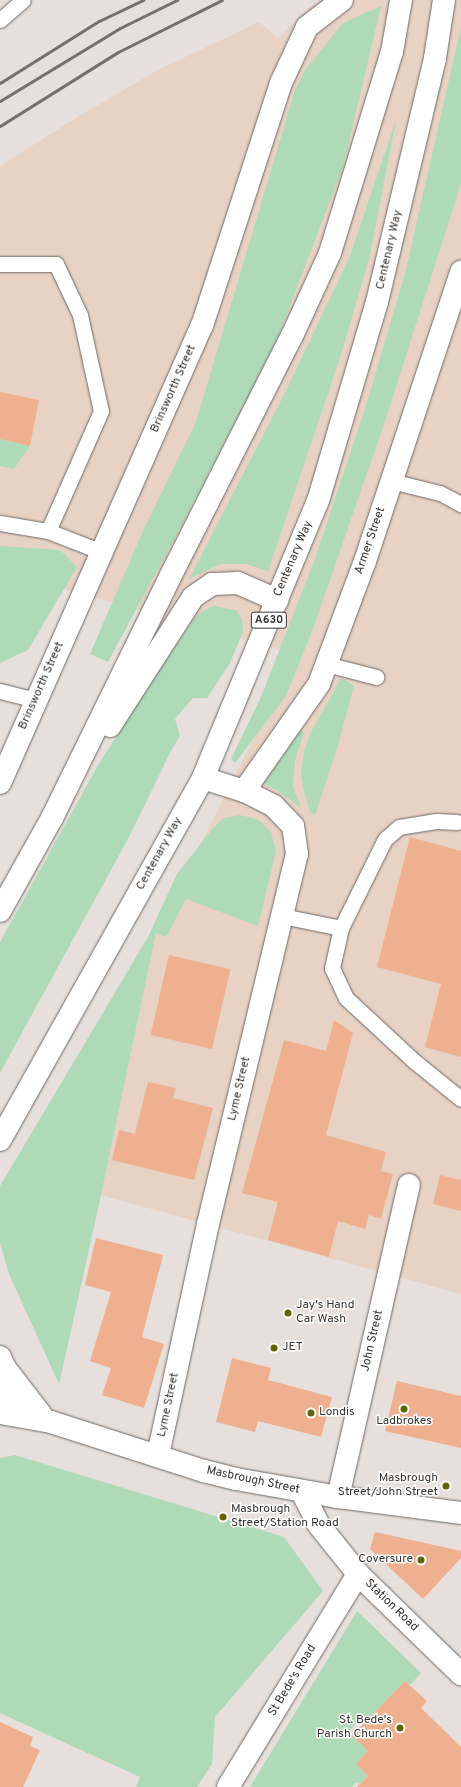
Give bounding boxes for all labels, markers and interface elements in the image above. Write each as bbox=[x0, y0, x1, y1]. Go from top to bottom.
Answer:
street label: Centenary Way bbox=[374, 209, 406, 291]
street label: Brinsworth Street bbox=[148, 343, 200, 435]
street label: Armer Street bbox=[353, 505, 389, 577]
street label: Centenary Way bbox=[271, 519, 317, 599]
road number: A630 bbox=[250, 611, 288, 629]
street label: Brinsworth Street bbox=[16, 640, 68, 732]
street label: Centenary Way bbox=[134, 815, 186, 893]
street label: Lyme Street bbox=[226, 1056, 254, 1122]
place label: Jay's Hand Car Wash bbox=[296, 1299, 354, 1327]
marker: Jay's Hand Car Wash bbox=[283, 1308, 293, 1318]
street label: John Street bbox=[359, 1309, 387, 1373]
place label: JET bbox=[282, 1341, 303, 1355]
marker: JET bbox=[269, 1343, 279, 1353]
street label: Lyme Street bbox=[155, 1372, 183, 1438]
marker: Ladbrokes bbox=[399, 1404, 409, 1414]
place label: Londis bbox=[319, 1406, 355, 1420]
marker: Londis bbox=[306, 1408, 316, 1418]
place label: Ladbrokes bbox=[376, 1415, 432, 1429]
street label: Masbrough Street bbox=[205, 1464, 301, 1498]
place label: Masbrough Street/John Street bbox=[338, 1472, 438, 1500]
marker: Masbrough Street/John Street bbox=[441, 1481, 451, 1491]
place label: Masbrough Street/Station Road bbox=[231, 1503, 339, 1531]
marker: Masbrough Street/Station Road bbox=[218, 1512, 228, 1522]
place label: Coversure bbox=[358, 1553, 413, 1567]
marker: Coversure bbox=[416, 1555, 426, 1565]
street label: Station Road bbox=[361, 1577, 421, 1635]
street label: St Bede's Road bbox=[266, 1643, 320, 1719]
place label: St. Bede's Parish Church bbox=[317, 1714, 392, 1742]
marker: St. Bede's Parish Church bbox=[395, 1723, 405, 1733]

